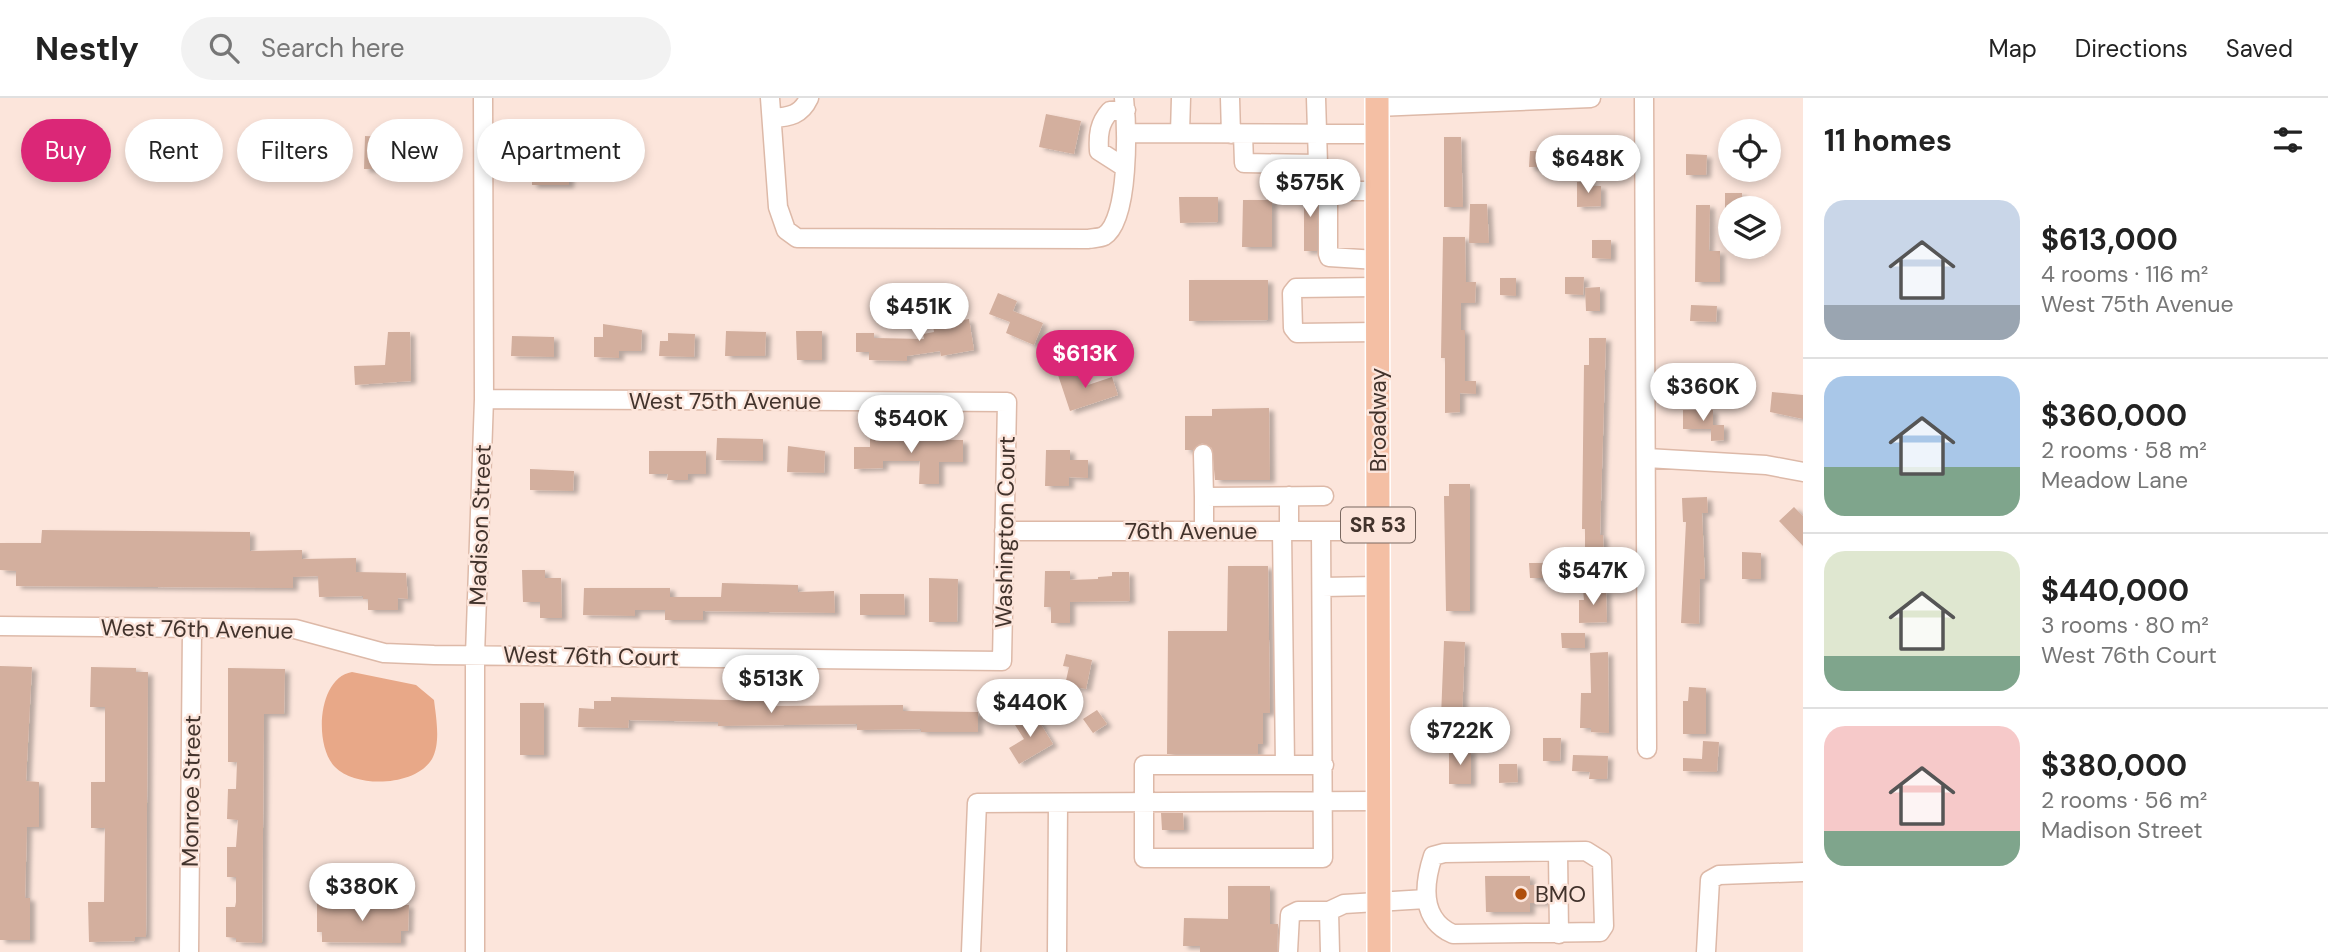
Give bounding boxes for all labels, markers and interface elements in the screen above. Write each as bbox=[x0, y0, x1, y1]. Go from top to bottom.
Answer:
search box bbox=[181, 17, 671, 80]
text: Nestly bbox=[35, 27, 139, 70]
icon: search bbox=[205, 29, 243, 67]
text: Search here bbox=[261, 31, 405, 65]
text: Map bbox=[1989, 33, 2037, 64]
text: Directions bbox=[2075, 33, 2188, 64]
text: Saved bbox=[2226, 33, 2293, 64]
chip: Buy bbox=[21, 119, 111, 182]
chip: Rent bbox=[125, 119, 223, 182]
chip: Filters bbox=[237, 119, 353, 182]
chip: New bbox=[367, 119, 463, 182]
chip: Apartment bbox=[477, 119, 645, 182]
map controls bbox=[1718, 119, 1781, 259]
button: locate bbox=[1718, 119, 1781, 182]
text: 11 homes bbox=[1824, 121, 1952, 160]
icon: filters bbox=[2269, 121, 2307, 159]
pin: $648K bbox=[1539, 136, 1637, 195]
text: $648K bbox=[1551, 143, 1625, 173]
pin: $575K bbox=[1261, 159, 1359, 219]
text: $575K bbox=[1275, 167, 1345, 197]
button: layers bbox=[1718, 196, 1781, 259]
text: $613,000 bbox=[2041, 220, 2178, 259]
icon: home bbox=[1880, 228, 1964, 312]
text: 4 rooms · 116 m² bbox=[2041, 259, 2208, 289]
pin: $451K bbox=[870, 284, 968, 343]
text: West 75th Avenue bbox=[2041, 289, 2234, 319]
text: $451K bbox=[886, 291, 952, 321]
pin: $613K bbox=[1036, 330, 1134, 390]
text: $613K bbox=[1052, 338, 1118, 368]
pin: $360K bbox=[1654, 364, 1752, 423]
street label: Broadway bbox=[1363, 367, 1393, 472]
text: $360K bbox=[1666, 371, 1740, 401]
street label: West 75th Avenue bbox=[629, 386, 821, 416]
pin: $540K bbox=[862, 396, 960, 455]
text: $360,000 bbox=[2041, 396, 2187, 435]
text: $540K bbox=[874, 403, 948, 433]
icon: home bbox=[1880, 404, 1964, 488]
text: 2 rooms · 58 m² bbox=[2041, 435, 2207, 465]
street label: Washington Court bbox=[988, 436, 1022, 628]
street label: Madison Street bbox=[462, 444, 498, 606]
text: Meadow Lane bbox=[2041, 465, 2188, 495]
road number: SR 53 bbox=[1341, 508, 1415, 542]
street label: 76th Avenue bbox=[1125, 516, 1257, 546]
pin: $547K bbox=[1544, 547, 1642, 607]
text: $547K bbox=[1558, 555, 1628, 585]
text: $440,000 bbox=[2041, 571, 2189, 610]
icon: home bbox=[1880, 579, 1964, 663]
text: 3 rooms · 80 m² bbox=[2041, 610, 2209, 640]
street label: West 76th Avenue bbox=[100, 612, 294, 646]
street label: West 76th Court bbox=[503, 639, 679, 673]
text: West 76th Court bbox=[2041, 640, 2217, 670]
pin: $513K bbox=[722, 656, 820, 715]
text: $513K bbox=[738, 663, 804, 693]
pin: $440K bbox=[981, 680, 1079, 739]
text: $440K bbox=[992, 687, 1068, 717]
pin: $722K bbox=[1411, 708, 1509, 767]
street label: Monroe Street bbox=[175, 715, 207, 867]
text: $722K bbox=[1426, 715, 1494, 745]
text: $380,000 bbox=[2041, 746, 2187, 785]
icon: home bbox=[1880, 754, 1964, 838]
text: 2 rooms · 56 m² bbox=[2041, 785, 2207, 815]
text: Madison Street bbox=[2041, 815, 2202, 845]
pin: $380K bbox=[313, 864, 411, 923]
text: $380K bbox=[325, 871, 399, 901]
place label: BMO bbox=[1535, 879, 1586, 909]
marker: BMO bbox=[1513, 886, 1529, 902]

